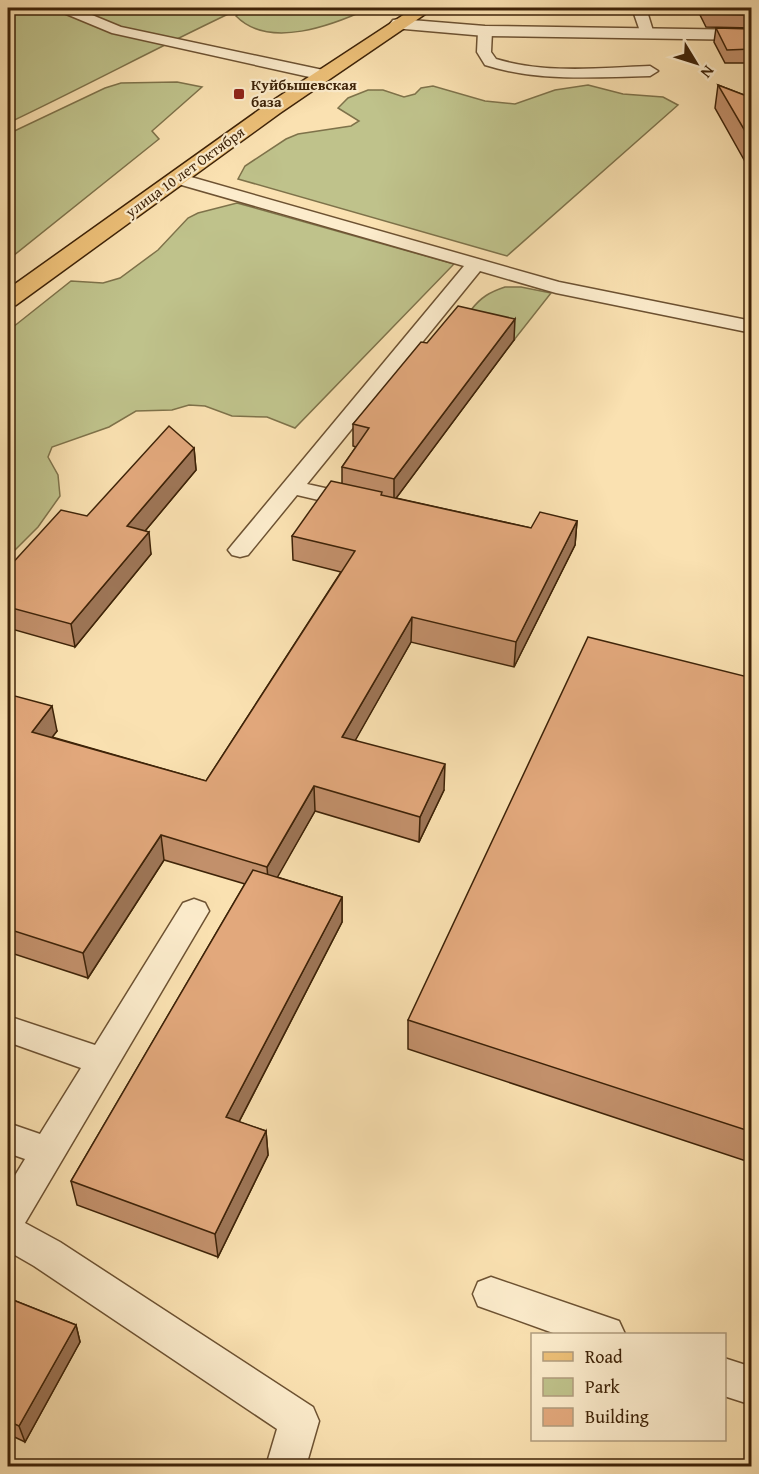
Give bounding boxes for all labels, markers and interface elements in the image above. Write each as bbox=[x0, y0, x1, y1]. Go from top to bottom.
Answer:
north arrow bbox=[666, 33, 726, 93]
text: N bbox=[695, 61, 721, 84]
place label: Куйбышевская база bbox=[251, 74, 357, 112]
marker: Куйбышевская база bbox=[232, 87, 246, 101]
street label: улица 10 лет Октября bbox=[120, 121, 249, 223]
legend bbox=[531, 1333, 726, 1441]
text: Road bbox=[585, 1343, 623, 1370]
text: Park bbox=[585, 1373, 621, 1400]
text: Building bbox=[585, 1403, 649, 1430]

